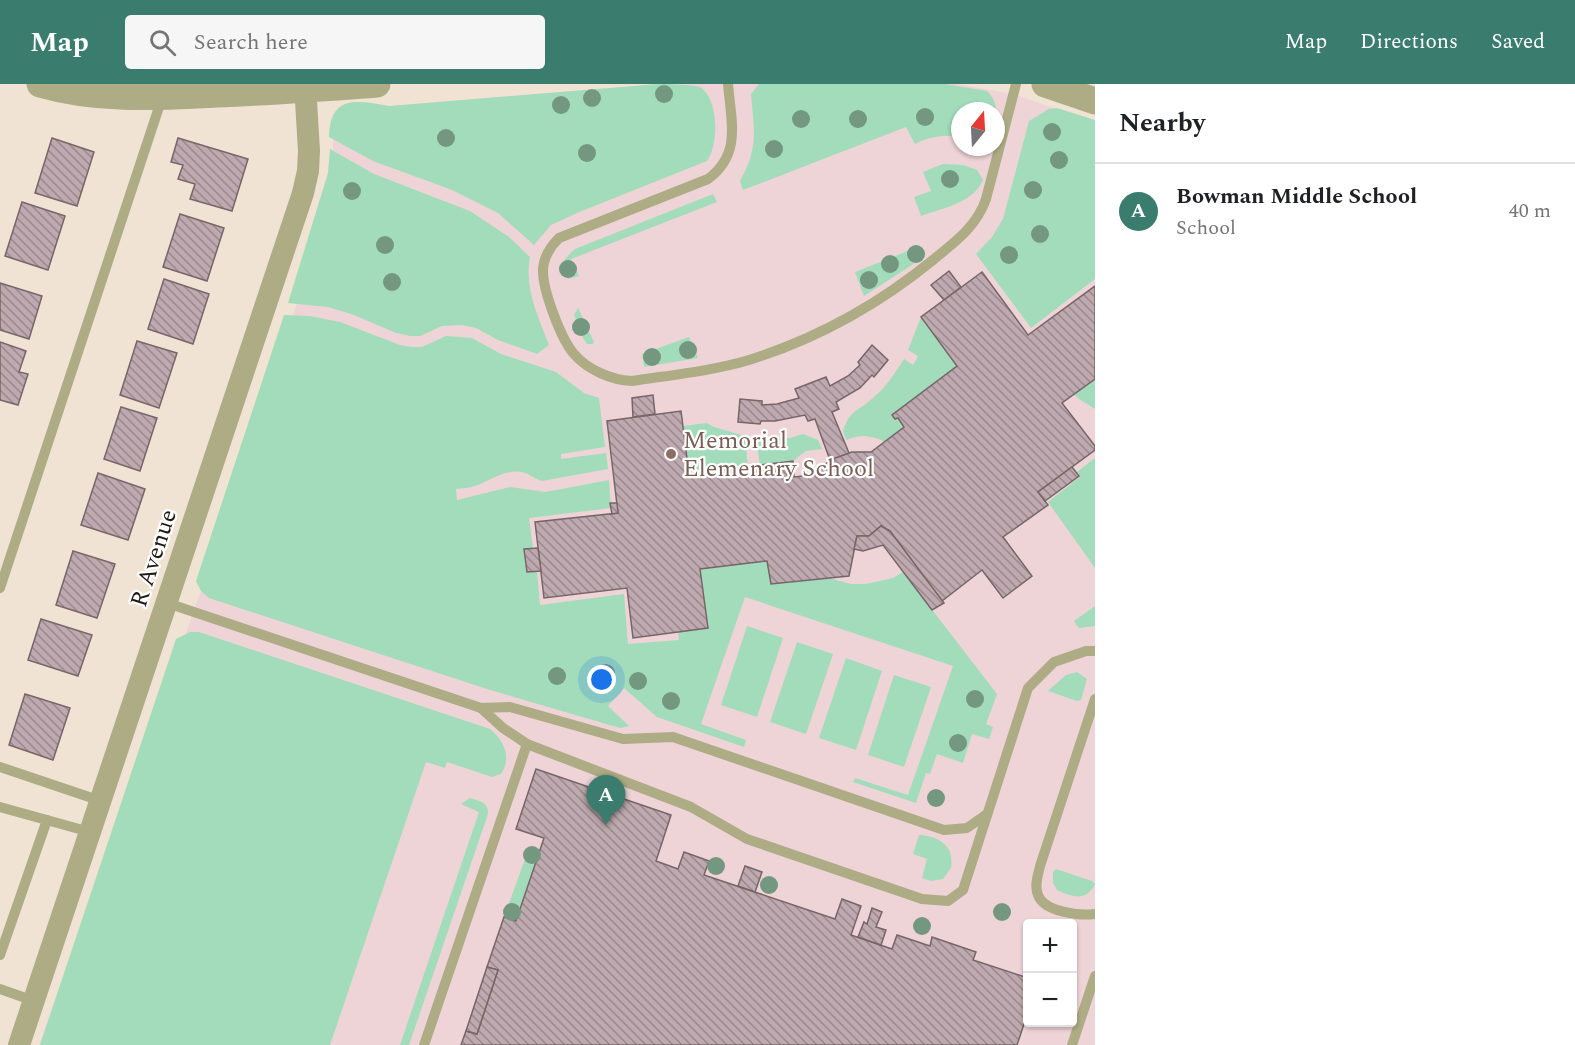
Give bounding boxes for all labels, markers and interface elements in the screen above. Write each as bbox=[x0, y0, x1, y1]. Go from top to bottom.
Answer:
search box bbox=[125, 15, 545, 69]
text: Map bbox=[30, 21, 89, 64]
icon: search bbox=[146, 26, 179, 59]
text: Search here bbox=[194, 26, 308, 59]
text: Map bbox=[1285, 26, 1327, 58]
text: Directions bbox=[1360, 26, 1458, 58]
text: Saved bbox=[1491, 26, 1545, 58]
north arrow bbox=[951, 102, 1005, 156]
text: Nearby bbox=[1119, 103, 1205, 143]
text: Bowman Middle School bbox=[1176, 180, 1417, 213]
text: A bbox=[1131, 196, 1146, 226]
text: 40 m bbox=[1509, 196, 1551, 226]
text: School bbox=[1176, 213, 1236, 243]
place label: Memorial Elemenary School bbox=[683, 423, 874, 487]
marker: Memorial Elemenary School bbox=[664, 447, 678, 461]
street label: R Avenue bbox=[121, 505, 187, 612]
your location bbox=[587, 665, 616, 694]
pin: A bbox=[586, 776, 626, 825]
map controls bbox=[1023, 919, 1077, 1027]
button: + bbox=[1023, 919, 1077, 973]
button: − bbox=[1023, 973, 1077, 1027]

